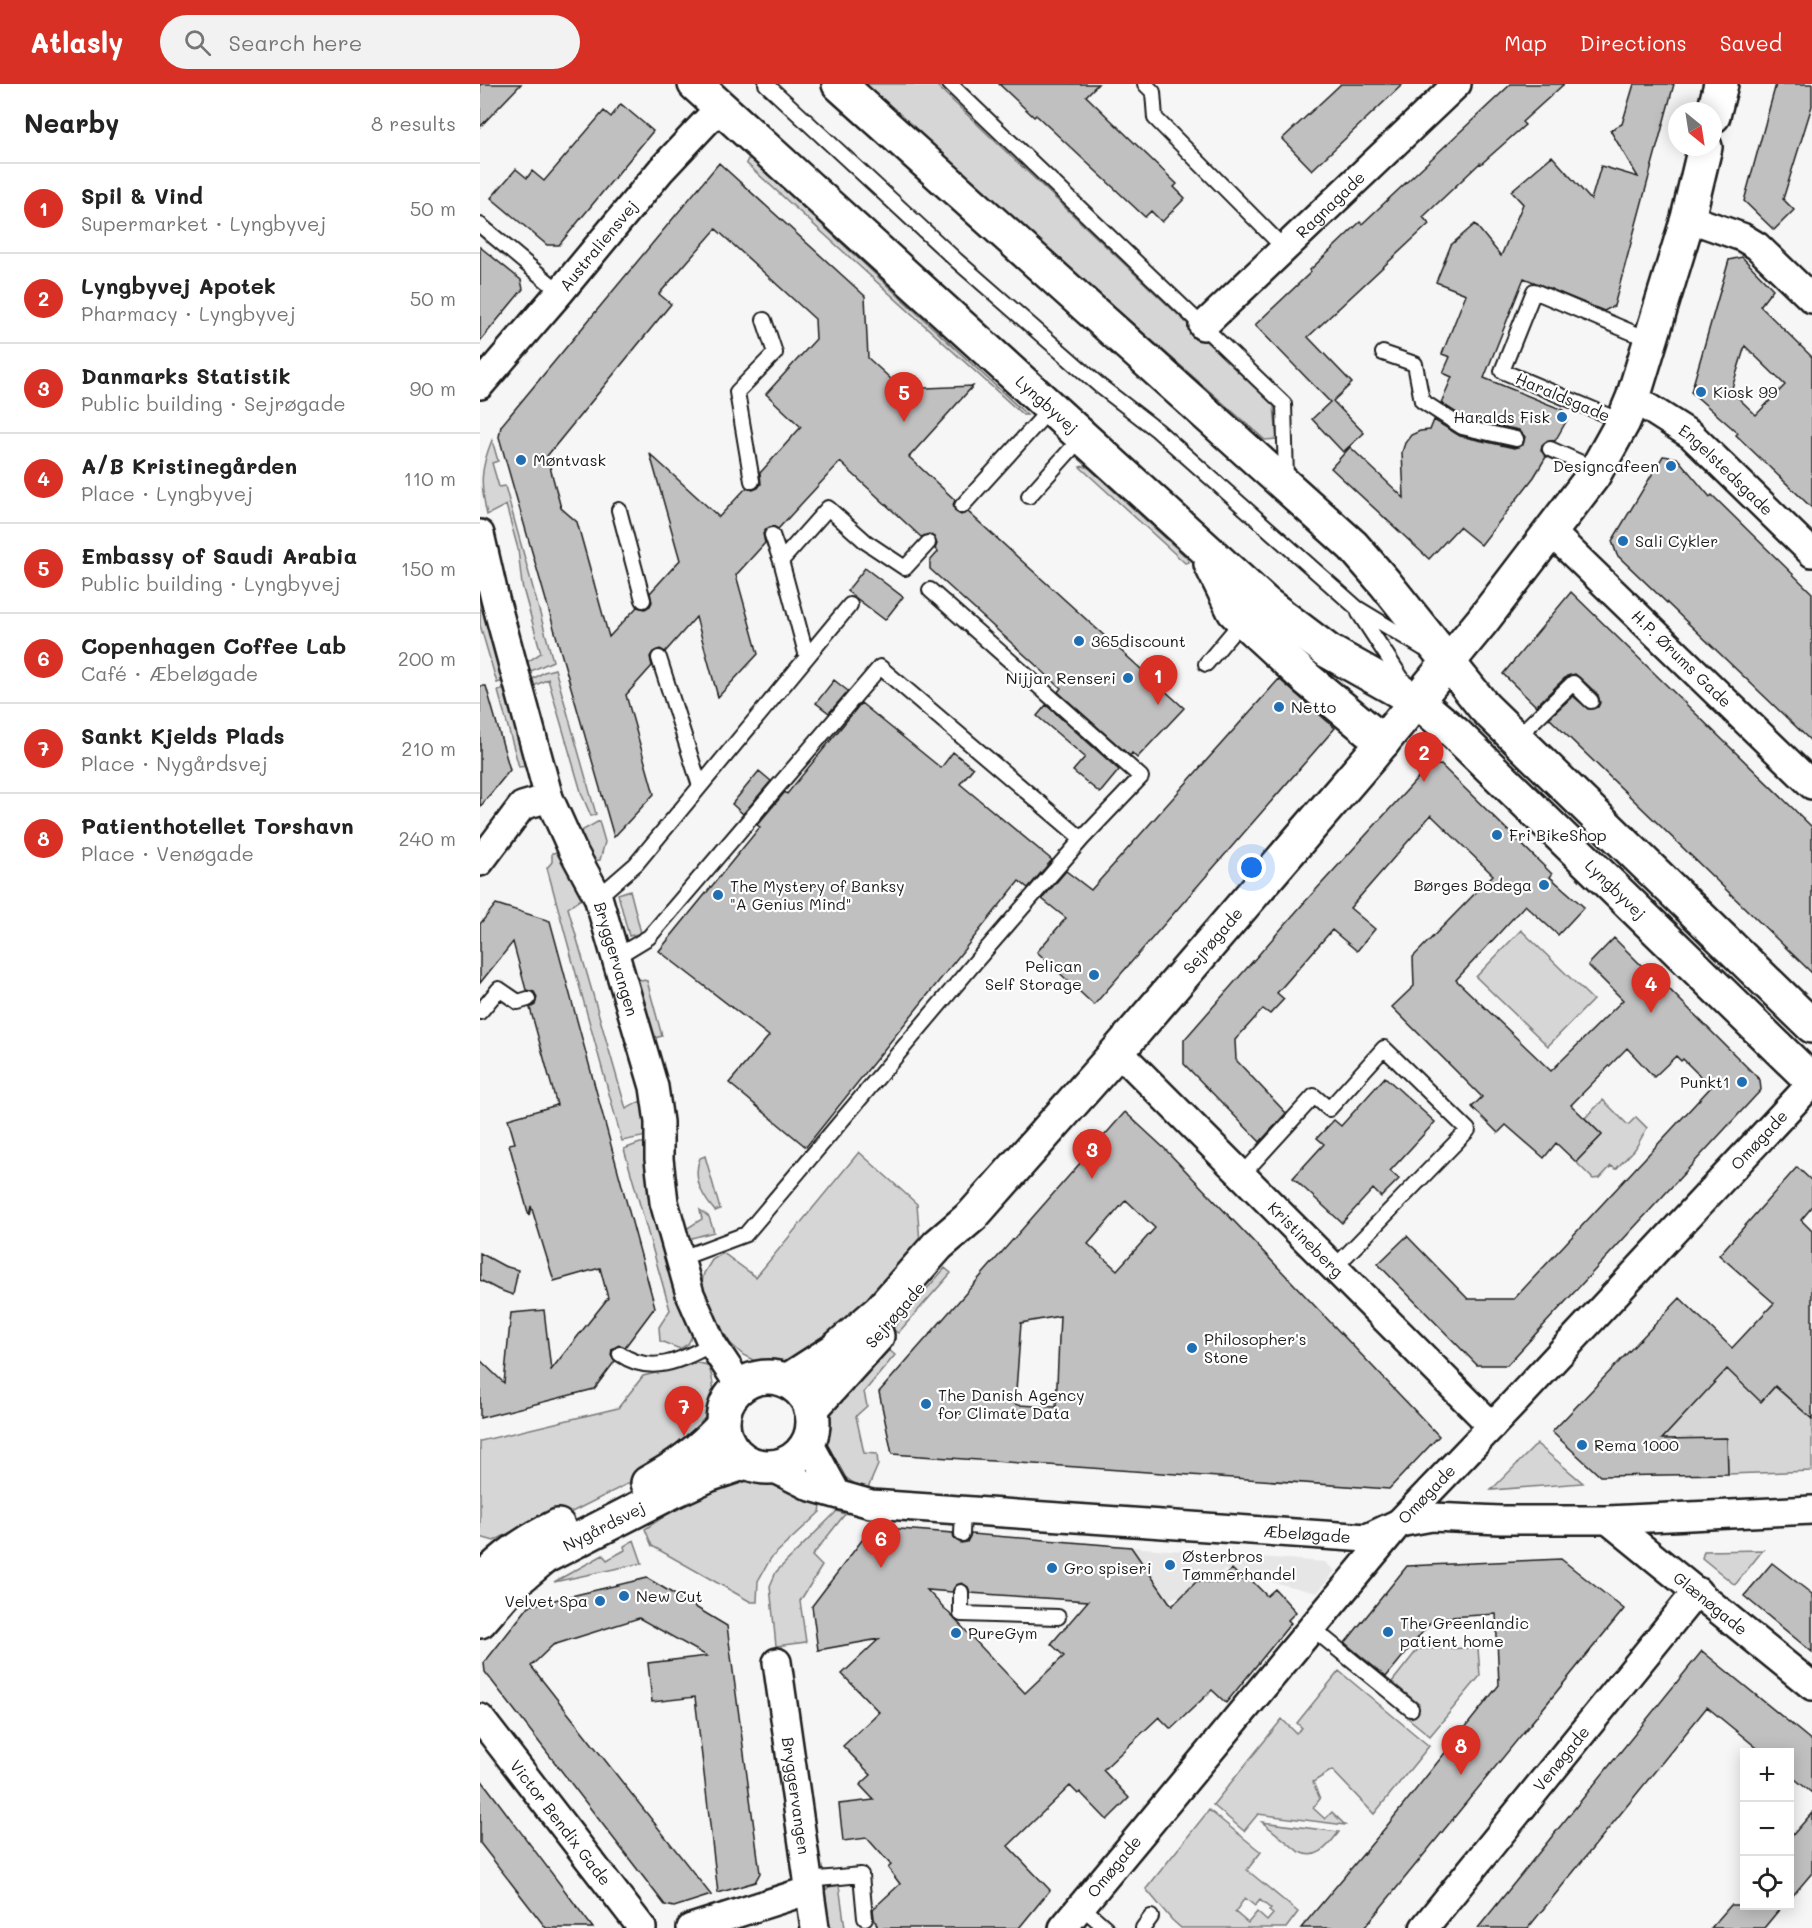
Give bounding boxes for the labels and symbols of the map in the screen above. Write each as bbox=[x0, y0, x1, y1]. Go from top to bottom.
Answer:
north arrow bbox=[1668, 102, 1722, 156]
street label: Ragnagade bbox=[1291, 166, 1369, 242]
street label: Australiensvej bbox=[554, 195, 642, 295]
street label: Haraldsgade bbox=[1513, 367, 1614, 426]
street label: Lyngbyvej bbox=[1012, 370, 1083, 438]
pin: 5 bbox=[884, 372, 924, 422]
place label: Kiosk 99 bbox=[1713, 381, 1777, 402]
marker: Kiosk 99 bbox=[1694, 385, 1708, 399]
place label: Haralds Fisk bbox=[1453, 406, 1550, 427]
marker: Haralds Fisk bbox=[1555, 410, 1569, 424]
street label: Engelstedsgade bbox=[1675, 419, 1778, 520]
place label: Møntvask bbox=[533, 449, 606, 470]
marker: Møntvask bbox=[514, 453, 528, 467]
place label: Designcafeen bbox=[1553, 455, 1659, 476]
marker: Designcafeen bbox=[1664, 459, 1678, 473]
place label: Sali Cykler bbox=[1635, 530, 1718, 551]
marker: Sali Cykler bbox=[1616, 534, 1630, 548]
street label: H.P. Ørums Gade bbox=[1628, 605, 1736, 712]
place label: 365discount bbox=[1091, 630, 1186, 651]
marker: 365discount bbox=[1072, 634, 1086, 648]
pin: 1 bbox=[1138, 656, 1178, 705]
place label: Nijjar Renseri bbox=[1006, 667, 1116, 688]
marker: Nijjar Renseri bbox=[1121, 671, 1135, 685]
place label: Netto bbox=[1291, 696, 1336, 717]
marker: Netto bbox=[1272, 700, 1286, 714]
pin: 2 bbox=[1404, 732, 1444, 782]
place label: Fri BikeShop bbox=[1509, 824, 1607, 845]
marker: Fri BikeShop bbox=[1490, 828, 1504, 842]
your location bbox=[1237, 853, 1266, 882]
street label: Lyngbyvej bbox=[1581, 855, 1651, 924]
place label: Børges Bodega bbox=[1414, 874, 1532, 895]
place label: The Mystery of Banksy "A Genius Mind" bbox=[730, 875, 905, 914]
marker: Børges Bodega bbox=[1537, 878, 1551, 892]
marker: The Mystery of Banksy "A Genius Mind" bbox=[711, 888, 725, 902]
street label: Bryggervangen bbox=[590, 899, 644, 1018]
street label: Sejrøgade bbox=[1178, 903, 1247, 978]
place label: Pelican Self Storage bbox=[985, 955, 1082, 994]
pin: 4 bbox=[1632, 964, 1670, 1013]
marker: Pelican Self Storage bbox=[1087, 968, 1101, 982]
place label: Punkt1 bbox=[1680, 1071, 1730, 1092]
marker: Punkt1 bbox=[1735, 1075, 1749, 1089]
street label: Omøgade bbox=[1726, 1105, 1792, 1174]
pin: 3 bbox=[1072, 1130, 1112, 1179]
street label: Kristineberg bbox=[1264, 1197, 1348, 1281]
street label: Sejrøgade bbox=[860, 1277, 929, 1352]
place label: Philosopher's Stone bbox=[1204, 1328, 1307, 1367]
marker: Philosopher's Stone bbox=[1185, 1341, 1199, 1355]
place label: The Danish Agency for Climate Data bbox=[938, 1384, 1084, 1423]
pin: 7 bbox=[664, 1386, 704, 1436]
marker: The Danish Agency for Climate Data bbox=[919, 1397, 933, 1411]
place label: Rema 1000 bbox=[1594, 1434, 1679, 1455]
marker: Rema 1000 bbox=[1575, 1438, 1589, 1452]
street label: Omøgade bbox=[1393, 1460, 1459, 1528]
street label: Nygårdsvej bbox=[559, 1496, 648, 1556]
pin: 6 bbox=[862, 1518, 900, 1568]
street label: Æbeløgade bbox=[1262, 1520, 1351, 1547]
place label: Østerbros Tømmerhandel bbox=[1182, 1545, 1296, 1584]
place label: Gro spiseri bbox=[1064, 1557, 1152, 1578]
marker: Østerbros Tømmerhandel bbox=[1163, 1558, 1177, 1572]
marker: Gro spiseri bbox=[1045, 1561, 1059, 1575]
street label: Glænøgade bbox=[1669, 1567, 1752, 1639]
place label: New Cut bbox=[636, 1585, 702, 1606]
marker: New Cut bbox=[617, 1589, 631, 1603]
place label: Velvet Spa bbox=[504, 1590, 588, 1611]
marker: Velvet Spa bbox=[593, 1594, 607, 1608]
place label: The Greenlandic patient home bbox=[1400, 1612, 1529, 1651]
place label: PureGym bbox=[968, 1622, 1037, 1643]
marker: The Greenlandic patient home bbox=[1381, 1625, 1395, 1639]
marker: PureGym bbox=[949, 1626, 963, 1640]
street label: Venøgade bbox=[1528, 1721, 1594, 1795]
pin: 8 bbox=[1442, 1726, 1480, 1775]
street label: Bryggervangen bbox=[778, 1736, 815, 1856]
street label: Victor Bendix Gade bbox=[506, 1755, 616, 1889]
street label: Omøgade bbox=[1082, 1831, 1146, 1901]

